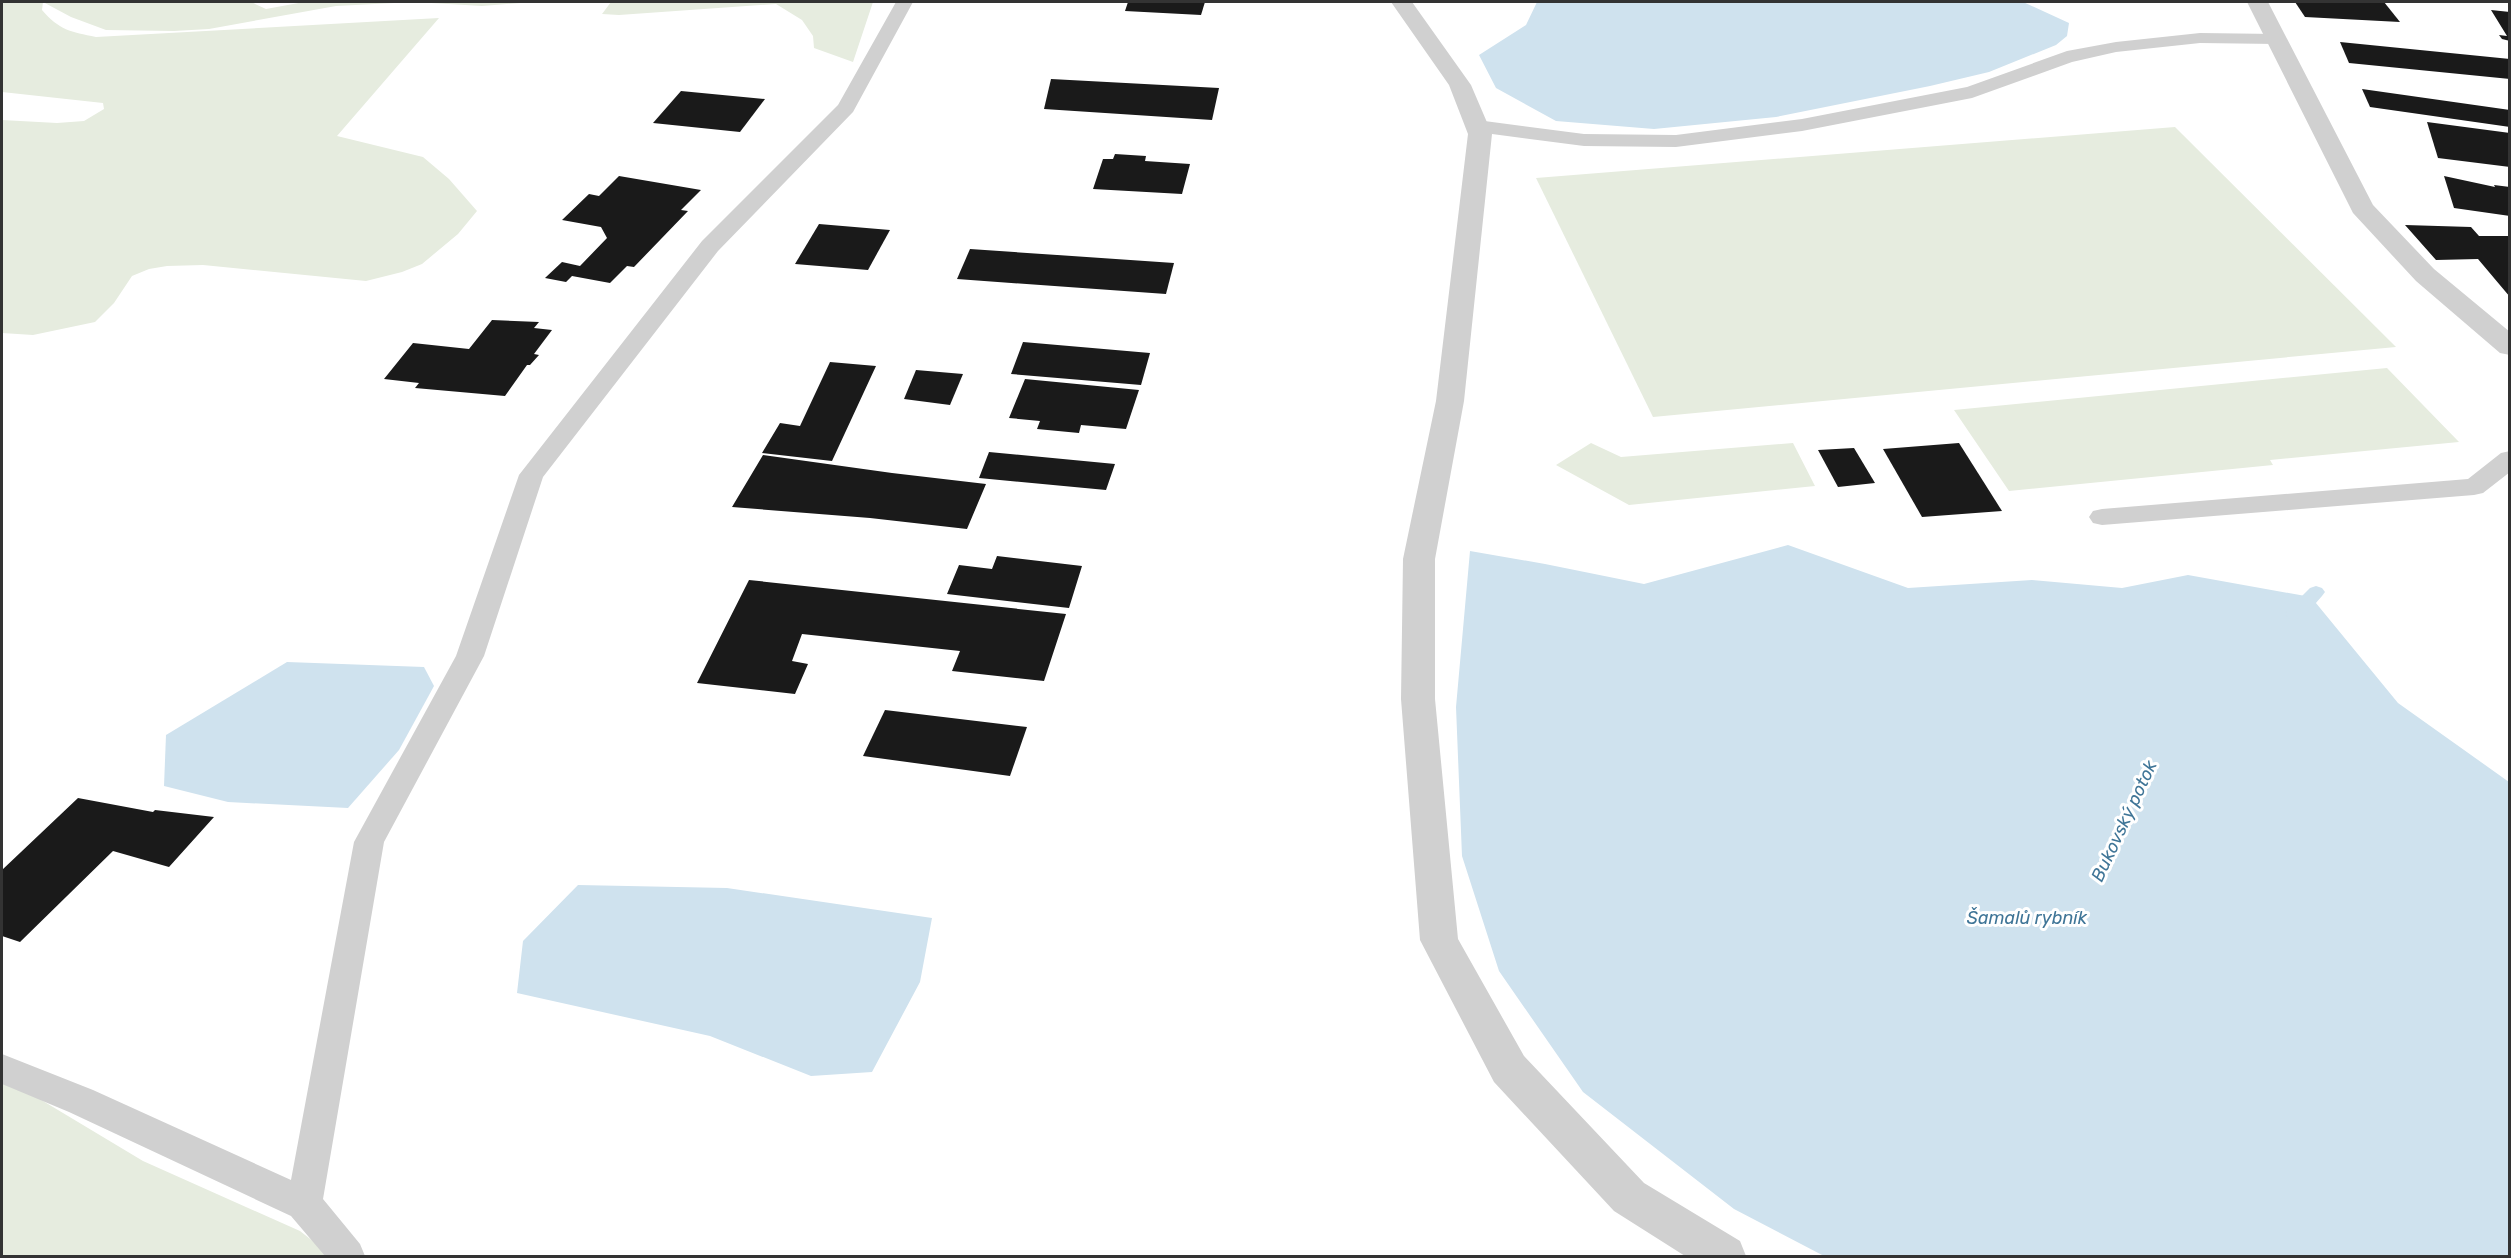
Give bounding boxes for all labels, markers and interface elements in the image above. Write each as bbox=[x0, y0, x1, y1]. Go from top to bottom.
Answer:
water label: Bukovský potok bbox=[2086, 756, 2162, 885]
water label: Šamalů rybník bbox=[1967, 907, 2088, 929]

